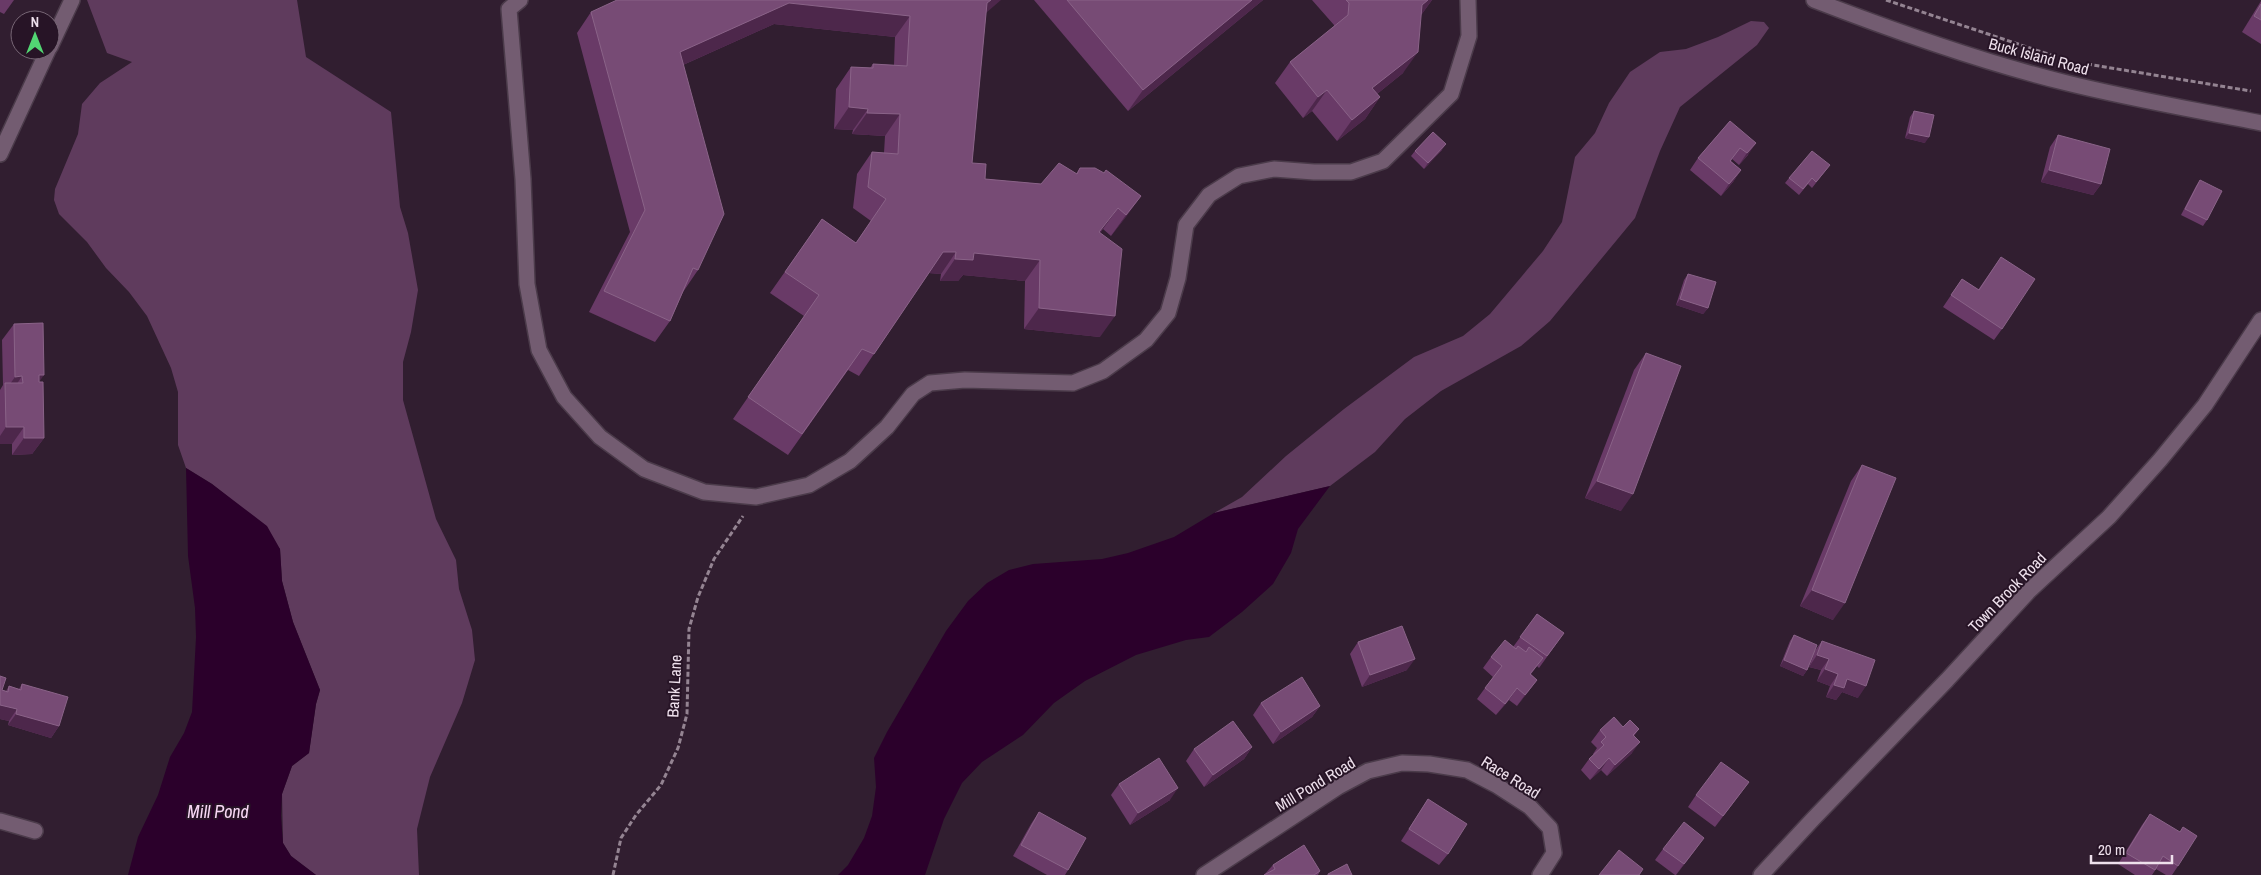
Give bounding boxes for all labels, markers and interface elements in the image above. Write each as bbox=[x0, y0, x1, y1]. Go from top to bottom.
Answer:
north arrow bbox=[10, 10, 60, 60]
text: N bbox=[31, 13, 39, 31]
street label: Buck Island Road bbox=[1986, 32, 2092, 80]
street label: Town Brook Road bbox=[1963, 547, 2051, 637]
street label: Bank Lane bbox=[661, 654, 687, 718]
street label: Race Road bbox=[1477, 750, 1545, 804]
street label: Mill Pond Road bbox=[1271, 751, 1359, 817]
water label: Mill Pond bbox=[187, 799, 250, 824]
scale bar bbox=[2091, 832, 2172, 864]
text: 20 m bbox=[2098, 839, 2125, 860]

